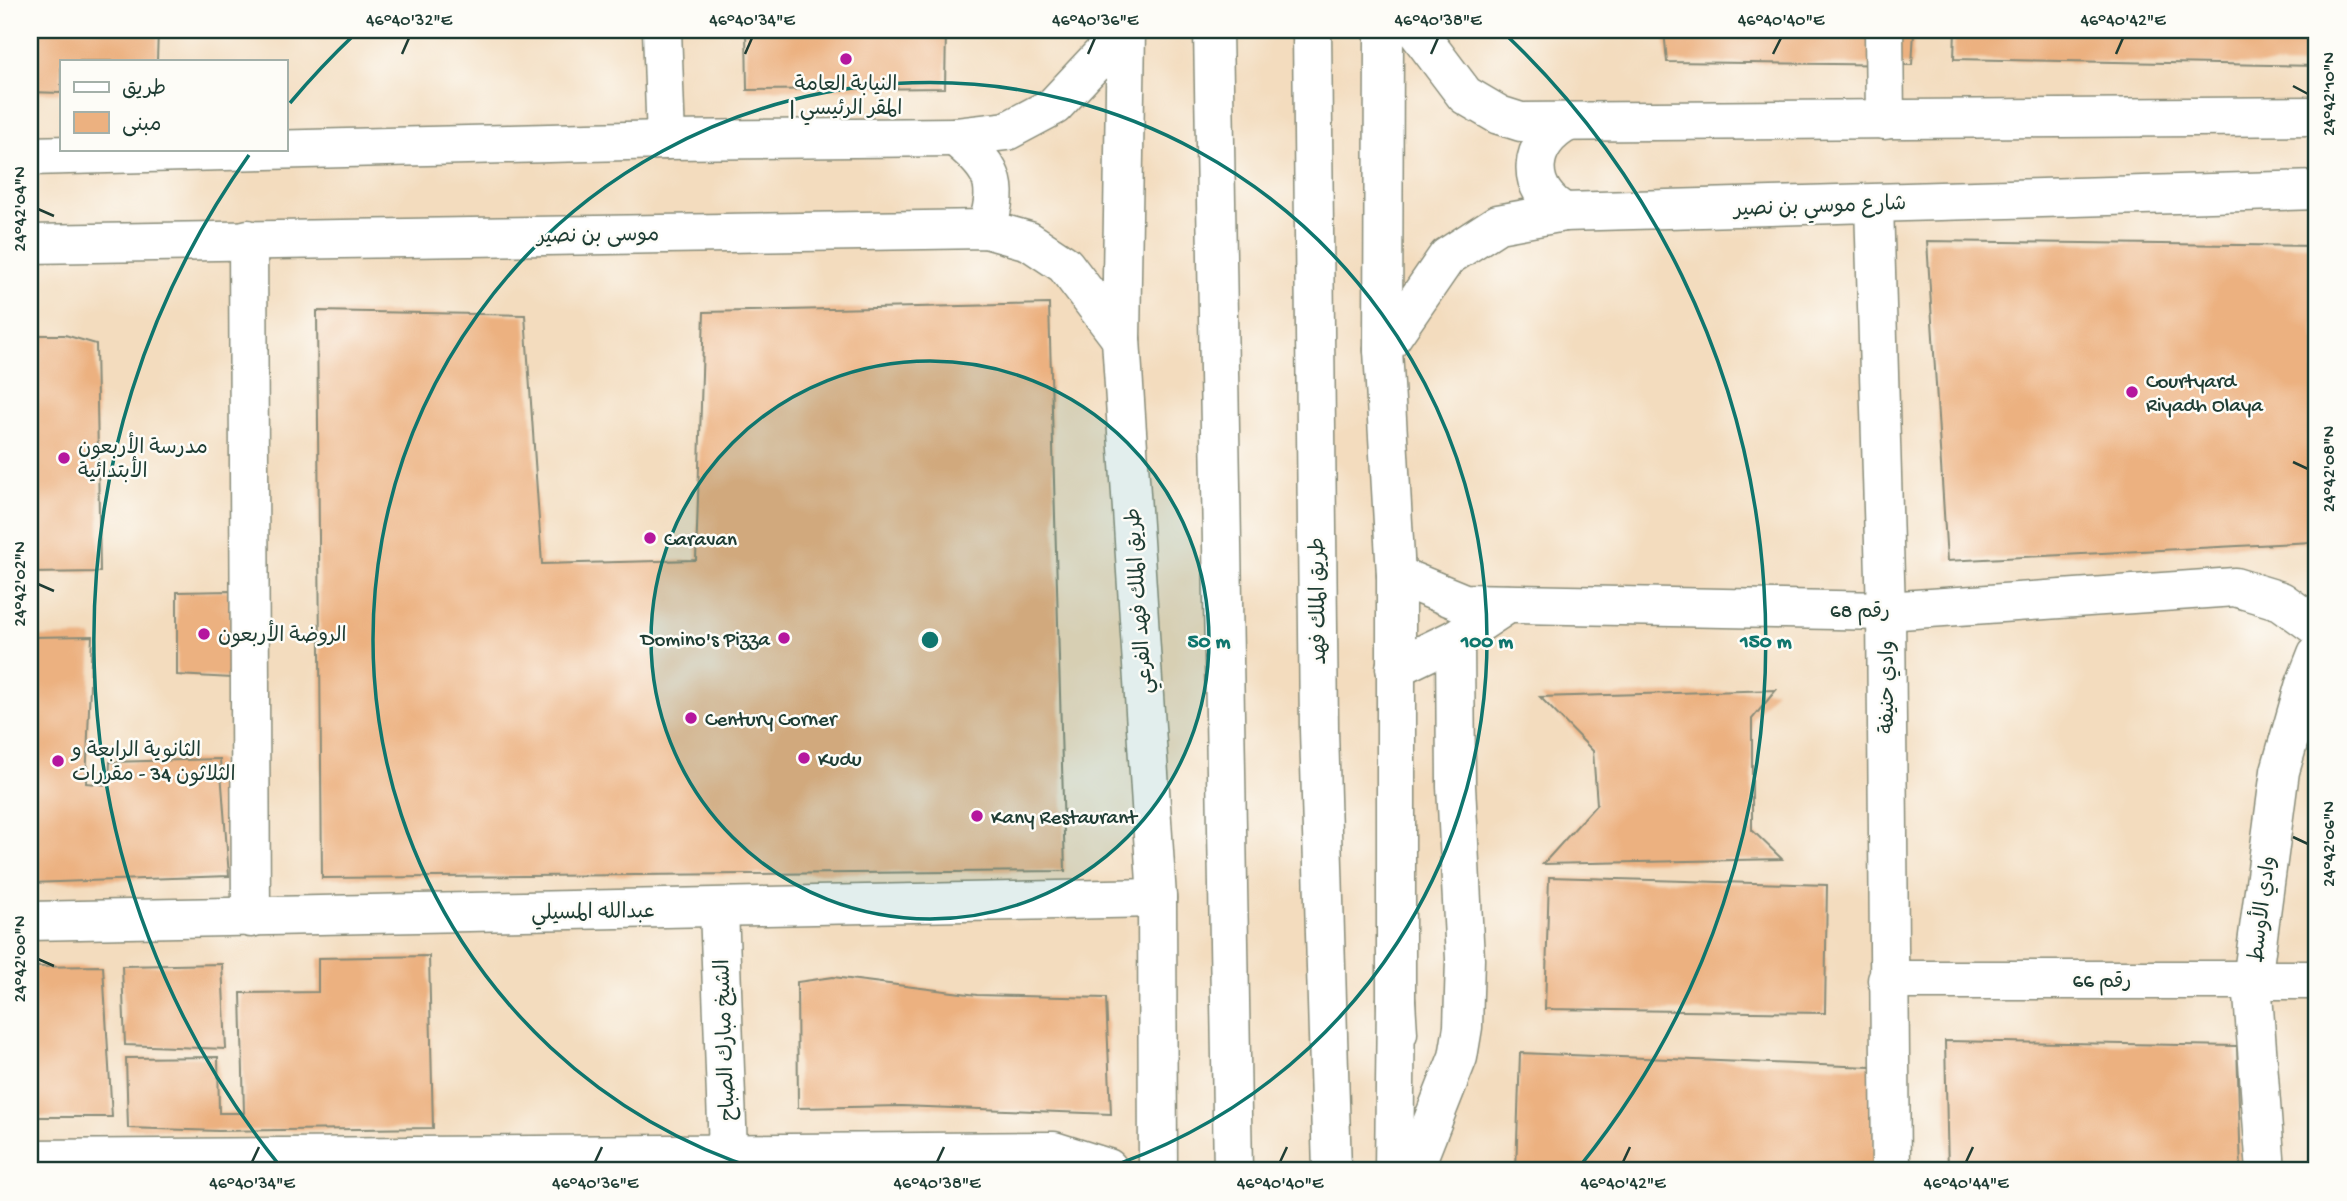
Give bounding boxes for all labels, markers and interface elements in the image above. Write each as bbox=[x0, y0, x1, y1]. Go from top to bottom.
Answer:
text: 46°40'32"E bbox=[366, 11, 453, 32]
text: 46°40'34"E bbox=[709, 11, 796, 32]
text: 46°40'36"E bbox=[1052, 11, 1139, 32]
text: 46°40'38"E bbox=[1395, 11, 1482, 32]
text: 46°40'40"E bbox=[1738, 11, 1825, 32]
text: 46°40'42"E bbox=[2080, 11, 2166, 32]
marker: النيابة العامة | المقر الرئيسي bbox=[838, 51, 854, 67]
text: 24°42'10"N bbox=[2320, 52, 2341, 136]
legend bbox=[60, 60, 287, 150]
place label: النيابة العامة | المقر الرئيسي bbox=[790, 74, 902, 126]
text: طريق bbox=[122, 78, 166, 103]
text: مبنى bbox=[122, 114, 161, 139]
text: 24°42'04"N bbox=[11, 166, 32, 252]
street label: شارع موسي بن نصير bbox=[1731, 193, 1907, 227]
street label: موسى بن نصير bbox=[535, 224, 660, 251]
place label: Courtyard Riyadh Olaya bbox=[2146, 371, 2264, 420]
marker: Courtyard Riyadh Olaya bbox=[2124, 384, 2140, 400]
text: 24°42'08"N bbox=[2320, 426, 2341, 512]
place label: مدرسة الأربعون الأبتدائية bbox=[78, 432, 208, 486]
marker: مدرسة الأربعون الأبتدائية bbox=[56, 450, 72, 466]
street label: طريق الملك فهد الفرعي bbox=[1123, 507, 1163, 695]
place label: Caravan bbox=[664, 529, 737, 554]
marker: Caravan bbox=[642, 530, 658, 546]
street label: طريق الملك فهد bbox=[1307, 537, 1334, 665]
text: 24°42'02"N bbox=[11, 541, 32, 627]
street label: رقم 68 bbox=[1830, 601, 1890, 626]
place label: الروضة الأربعون bbox=[218, 620, 347, 650]
marker: الروضة الأربعون bbox=[196, 626, 212, 642]
centre of rings bbox=[918, 628, 942, 652]
place label: Domino's Pizza bbox=[639, 629, 771, 654]
marker: Domino's Pizza bbox=[776, 630, 792, 646]
text: 50 m bbox=[1188, 631, 1231, 656]
text: 100 m bbox=[1460, 631, 1513, 656]
text: 150 m bbox=[1739, 631, 1792, 656]
street label: وادي حنيفة bbox=[1877, 640, 1902, 734]
place label: Century Corner bbox=[705, 709, 838, 734]
marker: Century Corner bbox=[683, 710, 699, 726]
place label: الثانوية الرابعة و الثلاثون 34 - مقررات bbox=[70, 740, 236, 789]
place label: Kudu bbox=[818, 749, 862, 774]
marker: Kudu bbox=[796, 750, 812, 766]
marker: الثانوية الرابعة و الثلاثون 34 - مقررات bbox=[50, 753, 66, 769]
text: 24°42'06"N bbox=[2320, 801, 2341, 887]
place label: Kany Restaurant bbox=[991, 807, 1139, 832]
marker: Kany Restaurant bbox=[969, 808, 985, 824]
street label: وادي الأوسط bbox=[2241, 854, 2283, 964]
street label: عبدالله المسيلي bbox=[531, 901, 655, 931]
text: 24°42'00"N bbox=[11, 915, 32, 1003]
street label: الشيخ مبارك الصباح bbox=[712, 958, 743, 1121]
street label: رقم 66 bbox=[2072, 971, 2132, 996]
text: 46°40'34"E bbox=[209, 1174, 296, 1195]
text: 46°40'36"E bbox=[552, 1174, 639, 1195]
text: 46°40'38"E bbox=[894, 1174, 981, 1195]
text: 46°40'40"E bbox=[1237, 1174, 1324, 1195]
text: 46°40'42"E bbox=[1580, 1174, 1666, 1195]
text: 46°40'44"E bbox=[1924, 1174, 2009, 1195]

